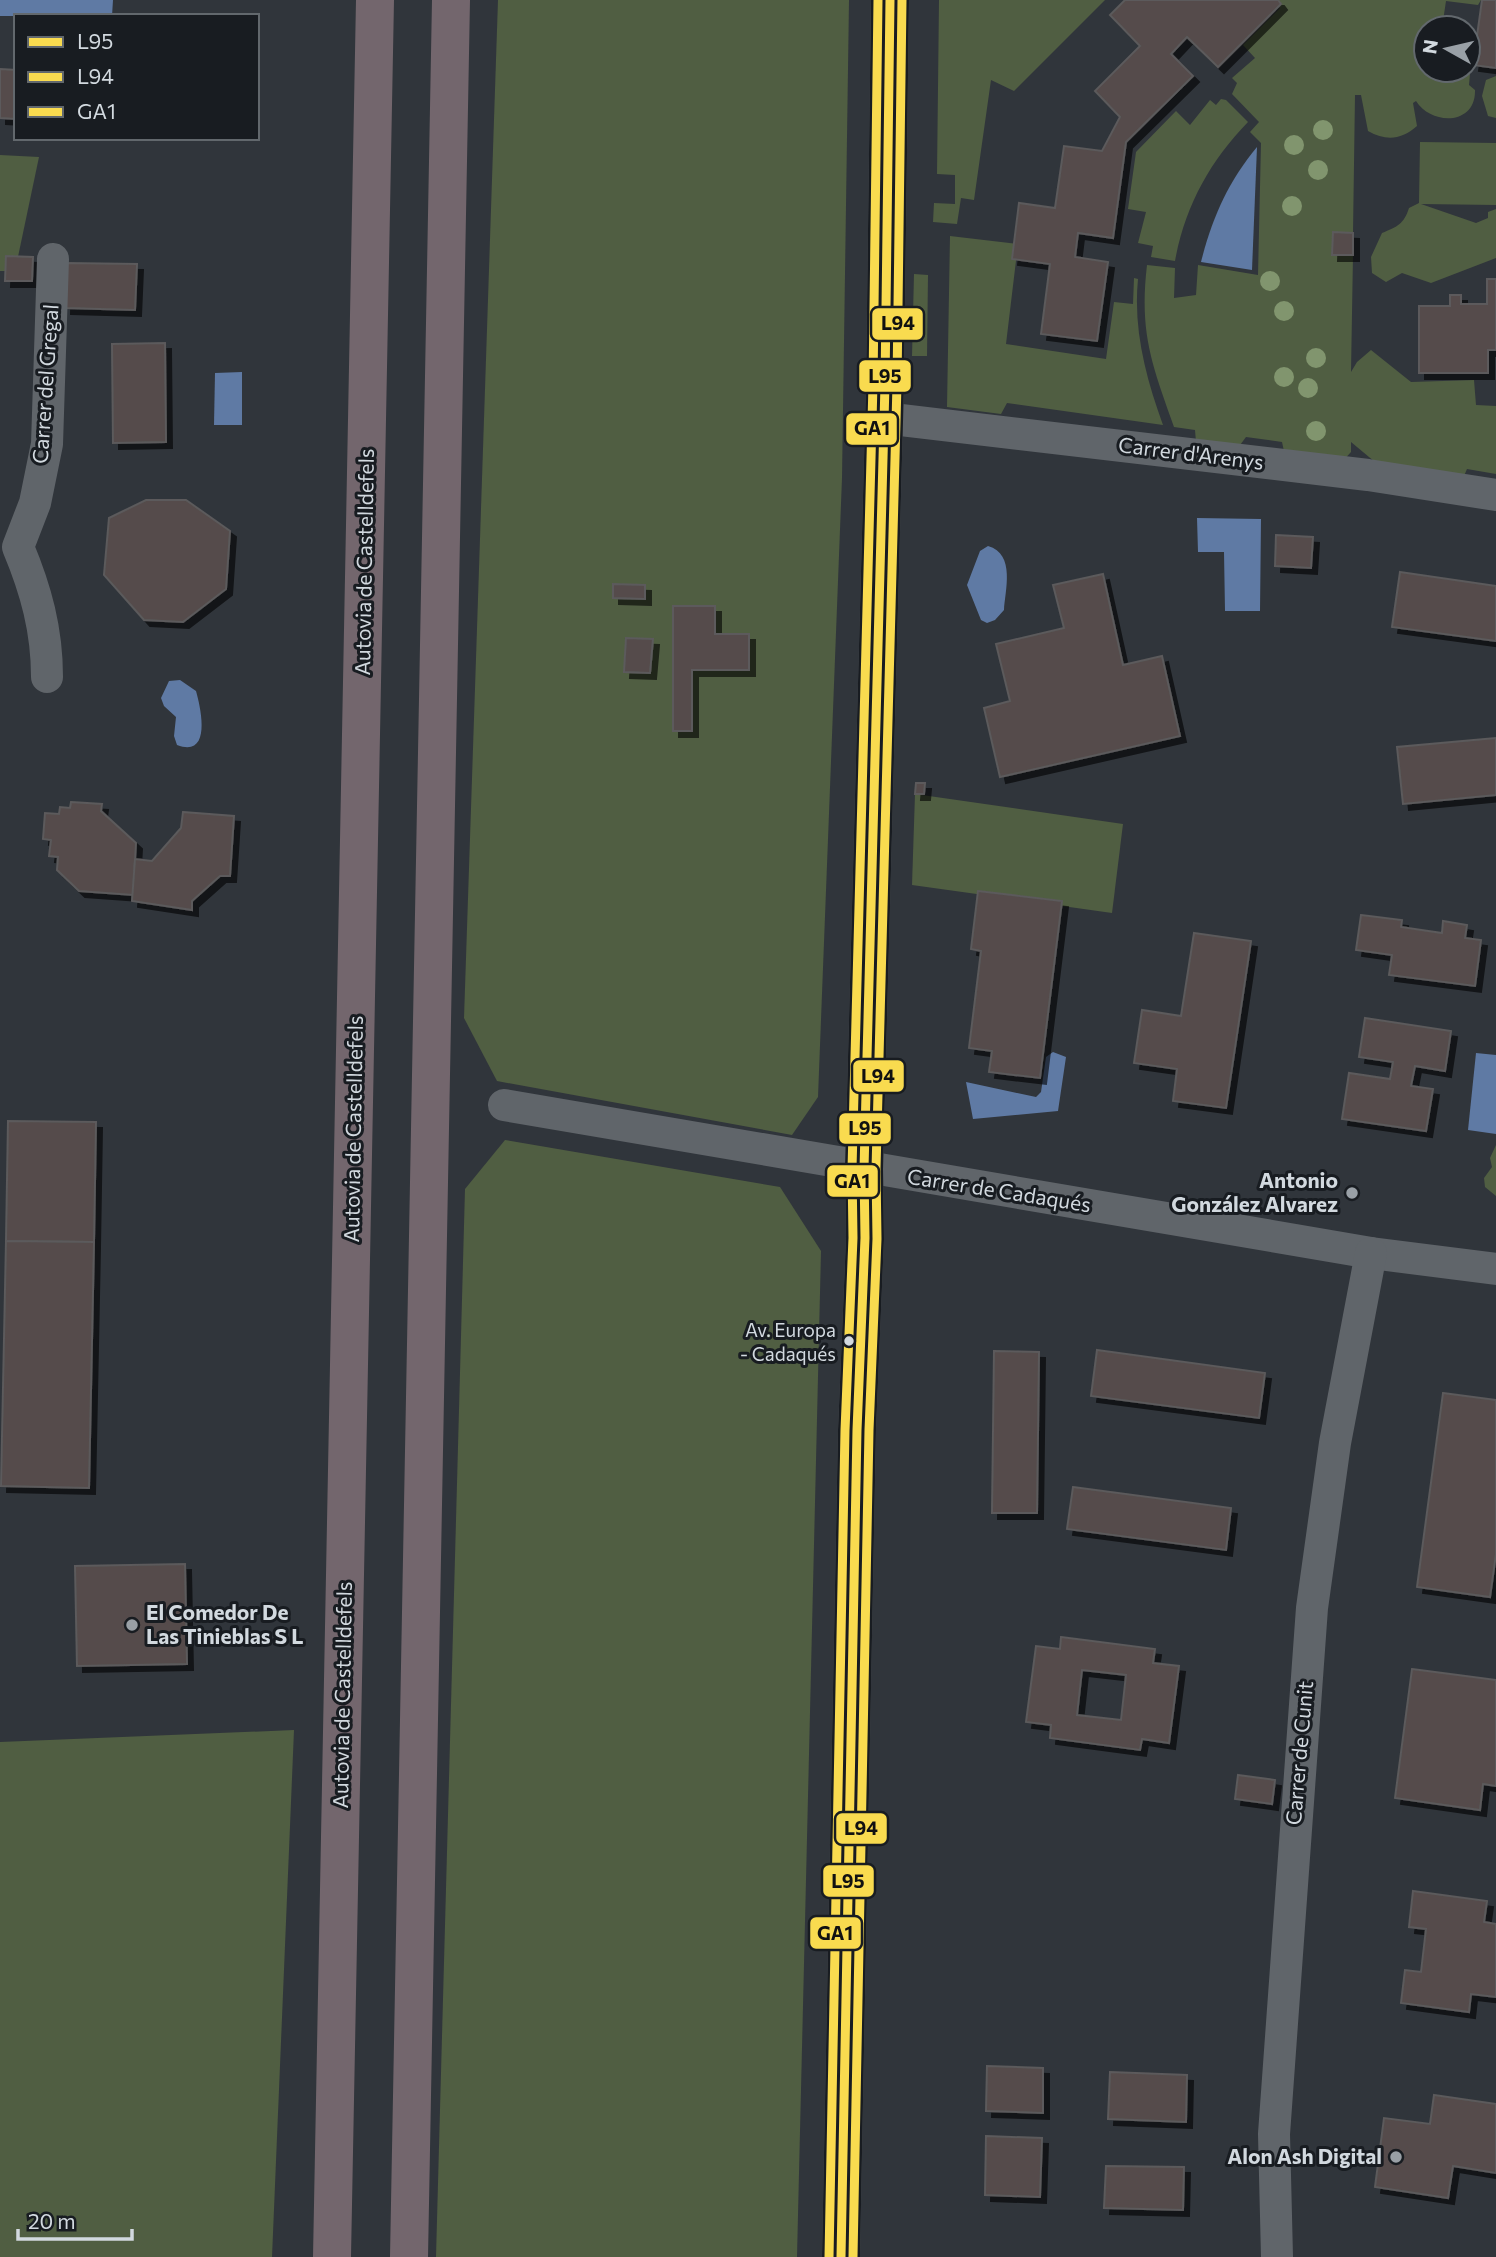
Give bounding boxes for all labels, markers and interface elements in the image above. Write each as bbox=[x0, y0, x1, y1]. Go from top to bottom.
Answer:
legend bbox=[14, 14, 259, 140]
north arrow bbox=[1412, 14, 1482, 84]
text: L95 bbox=[77, 28, 113, 53]
text: N bbox=[1417, 38, 1442, 55]
text: L94 bbox=[77, 63, 114, 88]
text: GA1 bbox=[77, 98, 116, 123]
street label: Carrer del Gregal bbox=[26, 303, 63, 465]
line badge: L94 bbox=[871, 307, 924, 341]
text: L94 bbox=[881, 311, 915, 334]
line badge: L95 bbox=[858, 359, 912, 393]
text: L95 bbox=[868, 364, 902, 387]
line badge: GA1 bbox=[845, 412, 898, 446]
text: GA1 bbox=[854, 416, 890, 439]
street label: Carrer d'Arenys bbox=[1117, 431, 1265, 474]
street label: Autovia de Castelldefels bbox=[349, 448, 378, 676]
street label: Autovia de Castelldefels bbox=[338, 1015, 367, 1243]
line badge: L94 bbox=[852, 1059, 905, 1093]
text: L94 bbox=[861, 1064, 895, 1087]
line badge: L95 bbox=[838, 1112, 892, 1145]
text: L95 bbox=[848, 1116, 882, 1139]
street label: Carrer de Cadaqués bbox=[906, 1163, 1093, 1216]
line badge: GA1 bbox=[826, 1164, 879, 1198]
place label: Antonio González Alvarez bbox=[1171, 1167, 1338, 1216]
text: GA1 bbox=[834, 1169, 870, 1192]
marker: Antonio González Alvarez bbox=[1344, 1185, 1360, 1201]
place label: Av. Europa - Cadaqués bbox=[740, 1318, 836, 1365]
marker: Av. Europa - Cadaqués bbox=[842, 1334, 856, 1348]
street label: Autovia de Castelldefels bbox=[327, 1581, 356, 1809]
place label: El Comedor De Las Tinieblas S L bbox=[146, 1599, 303, 1648]
marker: El Comedor De Las Tinieblas S L bbox=[124, 1617, 140, 1633]
street label: Carrer de Cunit bbox=[1280, 1680, 1317, 1826]
line badge: L94 bbox=[835, 1812, 888, 1845]
text: L94 bbox=[844, 1816, 878, 1839]
line badge: L95 bbox=[822, 1864, 875, 1898]
text: L95 bbox=[831, 1869, 865, 1892]
line badge: GA1 bbox=[809, 1916, 862, 1950]
text: GA1 bbox=[817, 1921, 853, 1944]
place label: Alon Ash Digital bbox=[1227, 2143, 1382, 2168]
marker: Alon Ash Digital bbox=[1388, 2149, 1404, 2165]
scale bar bbox=[18, 2198, 131, 2242]
text: 20 m bbox=[28, 2208, 76, 2233]

